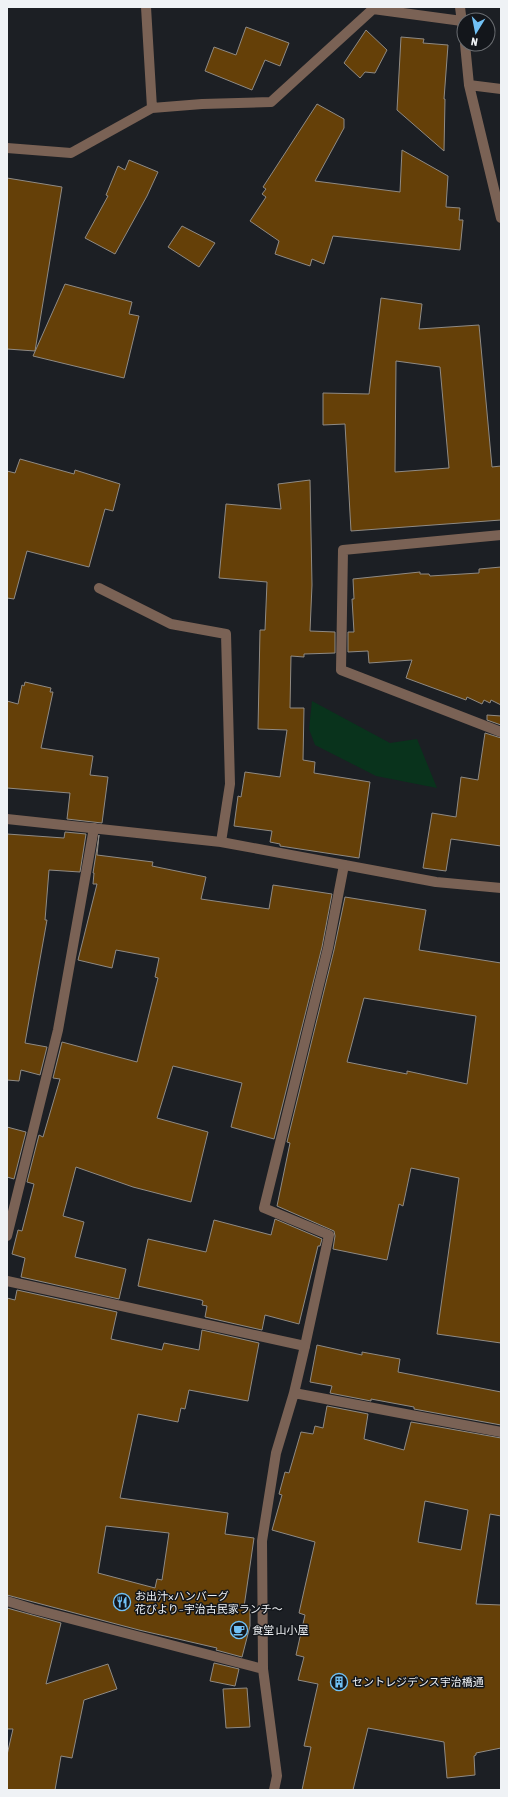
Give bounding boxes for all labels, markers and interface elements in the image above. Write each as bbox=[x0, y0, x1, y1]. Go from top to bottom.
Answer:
north arrow bbox=[456, 12, 496, 52]
text: N bbox=[470, 35, 479, 48]
place label: お出汁×ハンバーグ 花びより~宇治古民家ランチ～ bbox=[135, 1590, 283, 1615]
restaurant icon: お出汁×ハンバーグ 花びより~宇治古民家ランチ～ bbox=[112, 1592, 132, 1612]
cafe icon: 食堂 山小屋 bbox=[229, 1620, 249, 1640]
place label: 食堂 山小屋 bbox=[252, 1624, 309, 1636]
building icon: セントレジデンス宇治橋通 bbox=[329, 1672, 349, 1692]
place label: セントレジデンス宇治橋通 bbox=[352, 1676, 484, 1688]

